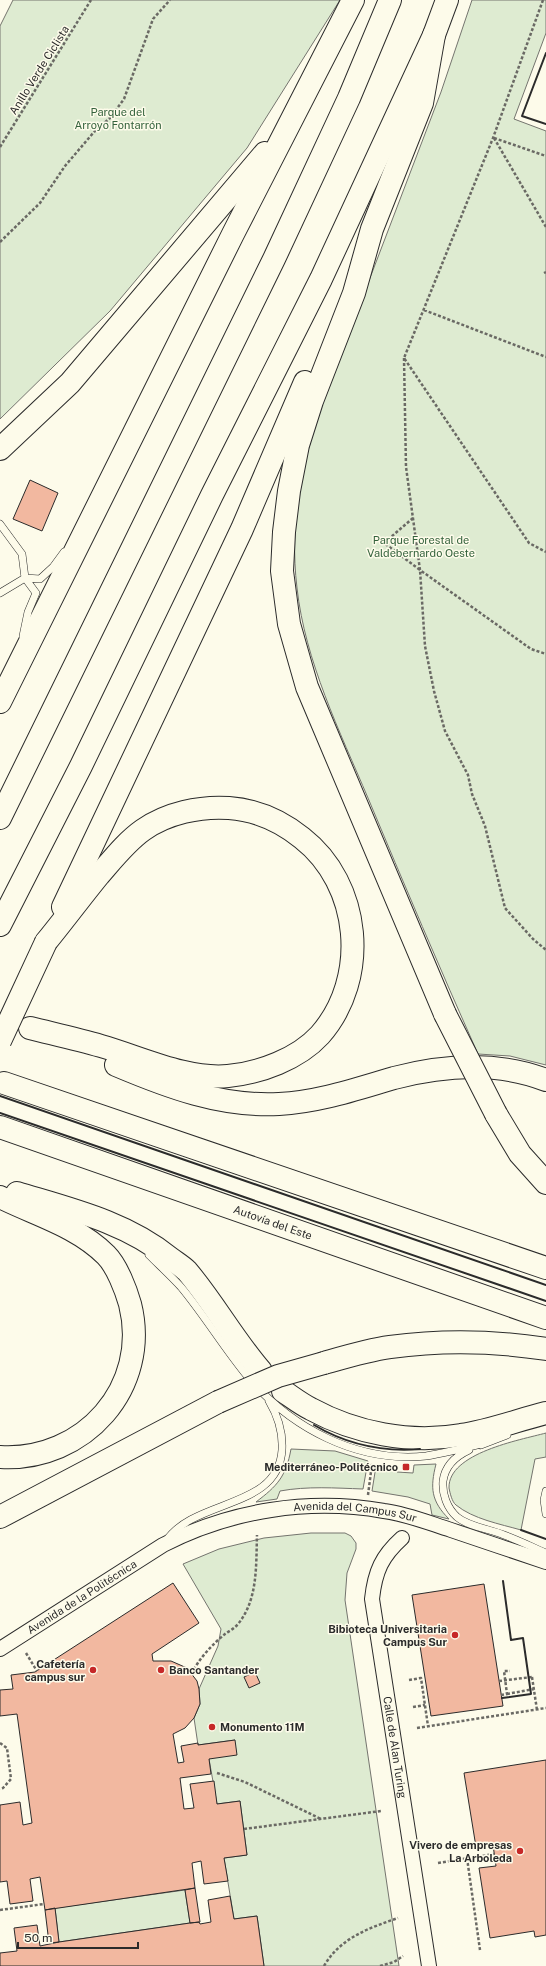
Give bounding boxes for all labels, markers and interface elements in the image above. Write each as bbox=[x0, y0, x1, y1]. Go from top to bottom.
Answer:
street label: Anillo Verde Ciclista bbox=[7, 23, 71, 117]
park label: Parque del Arroyo Fontarrón bbox=[74, 106, 162, 131]
park label: Parque Forestal de Valdebernardo Oeste bbox=[367, 534, 475, 559]
street label: Autovía del Este bbox=[232, 1203, 314, 1242]
place label: Mediterráneo-Politécnico bbox=[264, 1461, 398, 1473]
marker: Mediterráneo-Politécnico bbox=[401, 1462, 411, 1472]
street label: Avenida del Campus Sur bbox=[293, 1500, 418, 1524]
street label: Avenida de la Politécnica bbox=[25, 1558, 139, 1636]
place label: Bibioteca Universitaria Campus Sur bbox=[328, 1623, 447, 1648]
marker: Bibioteca Universitaria Campus Sur bbox=[450, 1630, 460, 1640]
place label: Cafetería campus sur bbox=[25, 1658, 85, 1683]
place label: Banco Santander bbox=[169, 1664, 260, 1676]
marker: Cafetería campus sur bbox=[88, 1665, 98, 1675]
marker: Banco Santander bbox=[156, 1665, 166, 1675]
street label: Calle de Alan Turing bbox=[381, 1696, 409, 1799]
place label: Monumento 11M bbox=[220, 1721, 305, 1733]
marker: Monumento 11M bbox=[207, 1722, 217, 1732]
place label: Vivero de empresas La Arboleda bbox=[409, 1839, 512, 1864]
marker: Vivero de empresas La Arboleda bbox=[515, 1846, 525, 1856]
scale bar bbox=[18, 1924, 138, 1950]
text: 50 m bbox=[24, 1931, 52, 1945]

